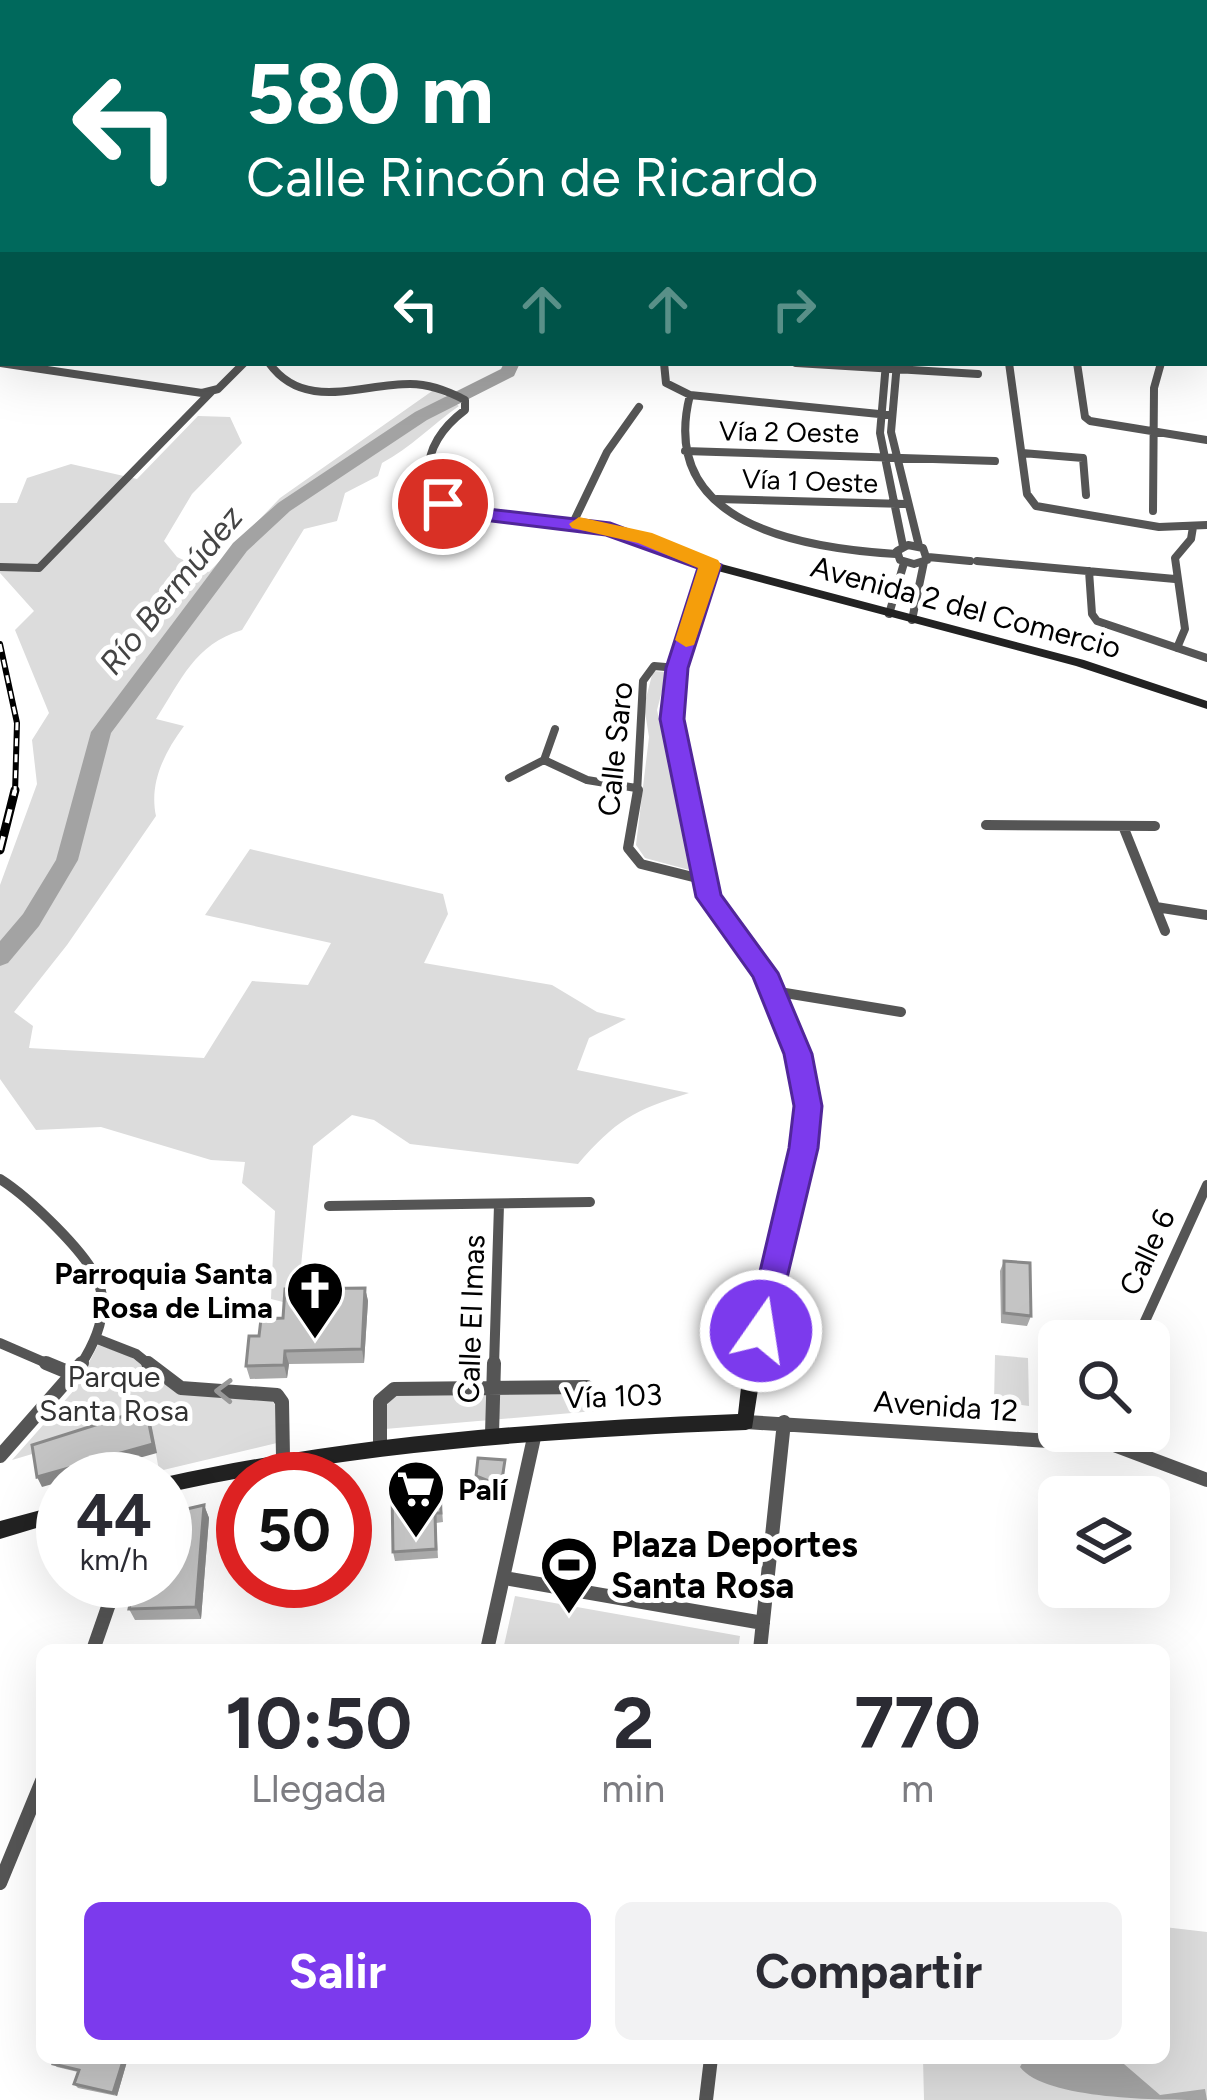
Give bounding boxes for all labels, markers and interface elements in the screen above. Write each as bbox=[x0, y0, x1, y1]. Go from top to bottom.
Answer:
text: 580 m bbox=[246, 43, 494, 144]
icon: left bbox=[48, 48, 204, 204]
text: Calle Rincón de Ricardo bbox=[246, 145, 818, 210]
icon: left bbox=[383, 276, 449, 342]
icon: ahead bbox=[509, 276, 575, 342]
icon: ahead bbox=[635, 276, 701, 342]
icon: right bbox=[761, 276, 827, 342]
street label: Vía 2 Oeste bbox=[719, 414, 859, 450]
pin bbox=[392, 453, 494, 555]
street label: Vía 1 Oeste bbox=[741, 462, 879, 500]
icon: arrive bbox=[410, 471, 476, 537]
water label: Río Bermúdez bbox=[91, 497, 251, 682]
street label: Avenida 2 del Comercio bbox=[807, 548, 1125, 666]
street label: Calle Saro bbox=[590, 680, 640, 818]
street label: Calle 6 bbox=[1111, 1203, 1183, 1301]
street label: Calle El Imas bbox=[450, 1234, 492, 1404]
place label: Parroquia Santa Rosa de Lima bbox=[54, 1255, 273, 1326]
church icon: Parroquia Santa Rosa de Lima bbox=[284, 1259, 346, 1341]
position arrow bbox=[698, 1268, 824, 1394]
map controls bbox=[1038, 1320, 1170, 1608]
button: search bbox=[1038, 1320, 1170, 1452]
park label: Parque Santa Rosa bbox=[39, 1358, 189, 1429]
street label: Vía 103 bbox=[563, 1376, 663, 1416]
one-way arrow bbox=[214, 1378, 232, 1404]
street label: Avenida 12 bbox=[873, 1382, 1019, 1430]
speed limit sign: 50 bbox=[216, 1452, 372, 1608]
supermarket icon: Palí bbox=[385, 1458, 447, 1540]
place label: Palí bbox=[458, 1471, 509, 1508]
button: layers bbox=[1038, 1476, 1170, 1608]
text: 44 bbox=[76, 1479, 152, 1551]
place label: Plaza Deportes Santa Rosa bbox=[611, 1523, 858, 1607]
sports icon: Plaza Deportes Santa Rosa bbox=[538, 1534, 600, 1616]
text: km/h bbox=[80, 1541, 148, 1578]
text: 10:50 bbox=[225, 1680, 412, 1766]
text: 2 bbox=[612, 1680, 654, 1766]
text: 770 bbox=[854, 1680, 981, 1766]
text: Llegada bbox=[251, 1765, 386, 1812]
text: min bbox=[601, 1765, 665, 1812]
text: m bbox=[901, 1765, 934, 1812]
button: Salir bbox=[84, 1902, 591, 2040]
button: Compartir bbox=[615, 1902, 1122, 2040]

